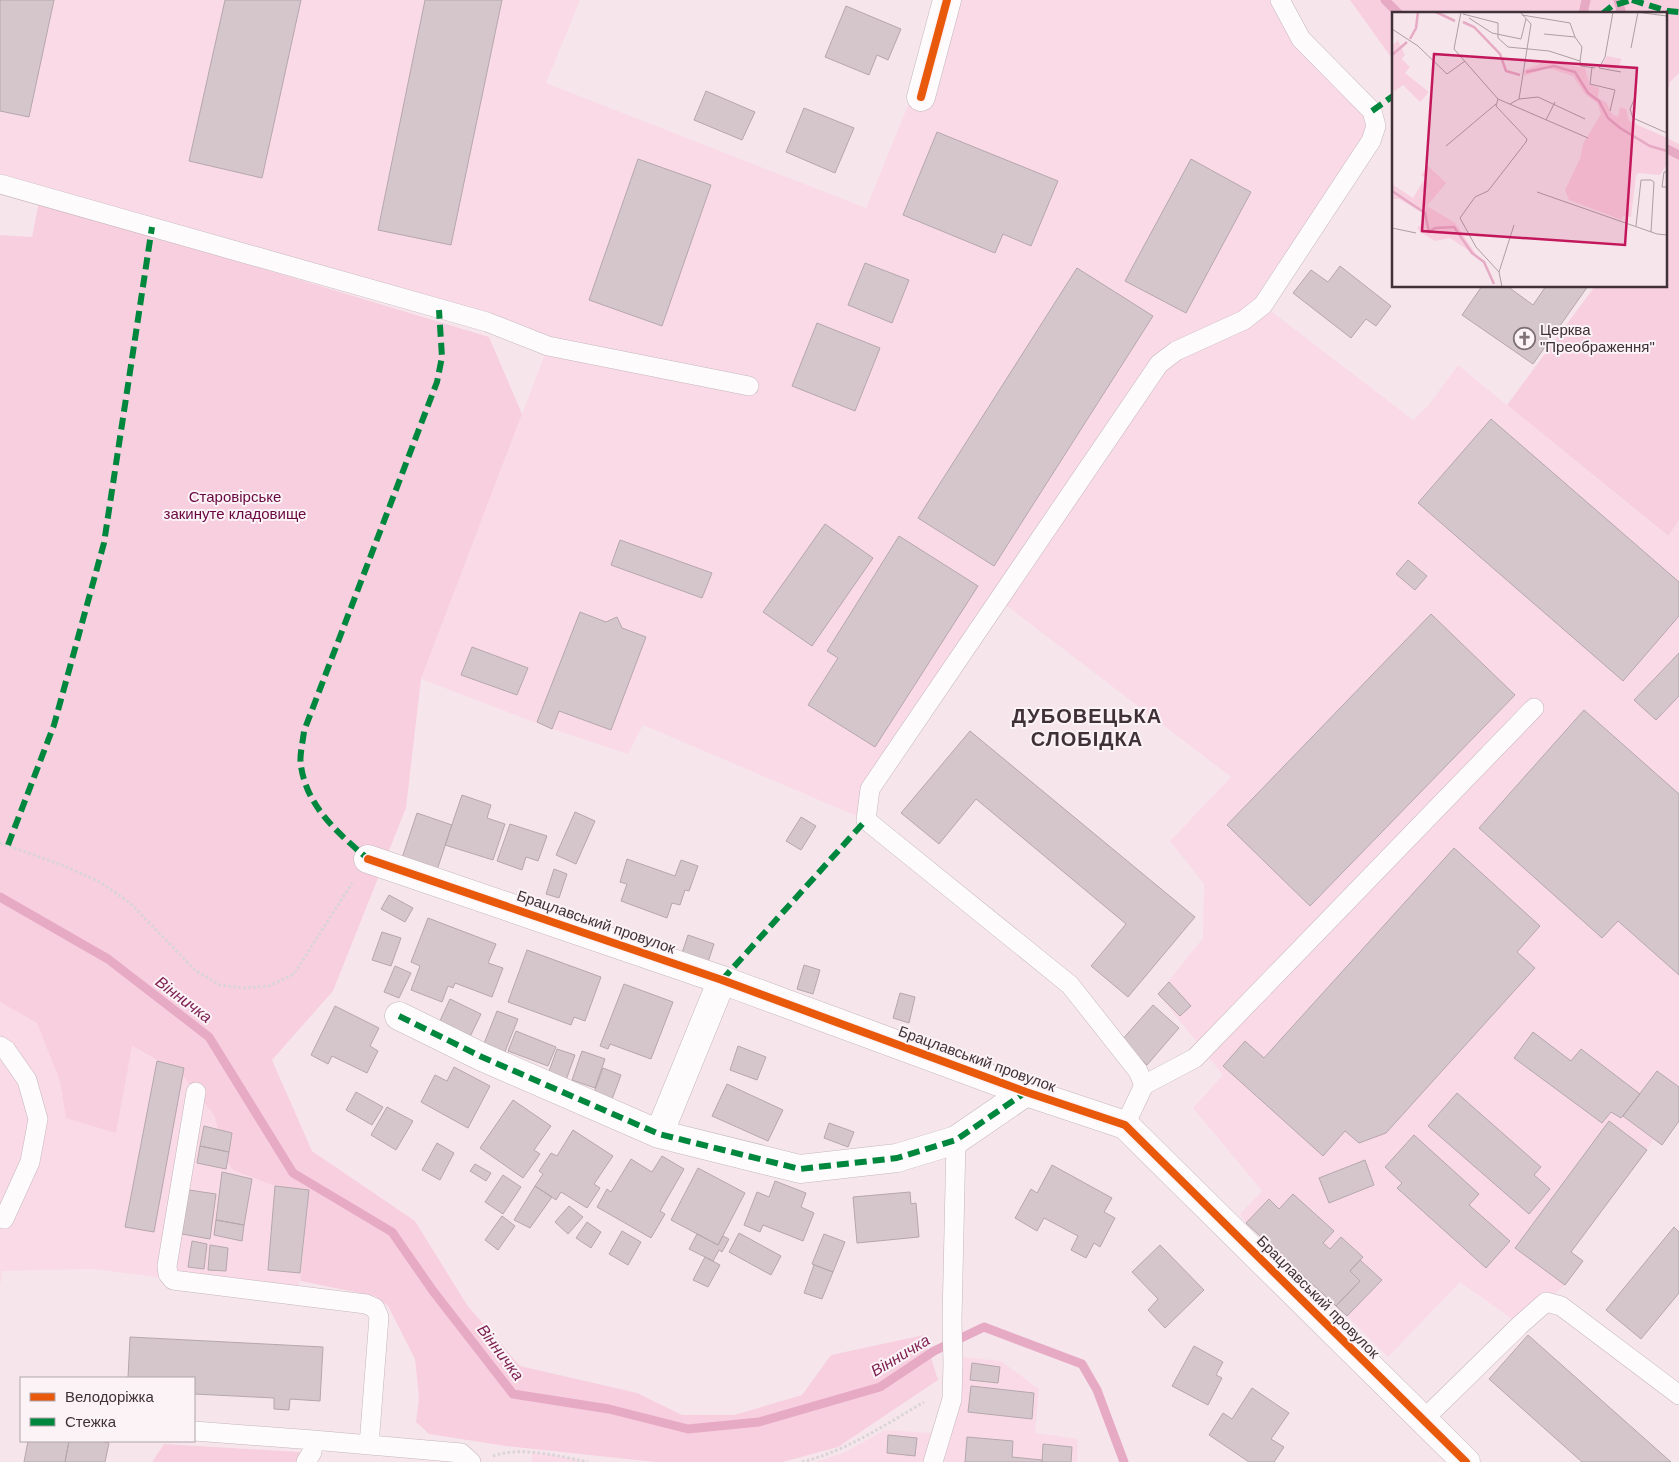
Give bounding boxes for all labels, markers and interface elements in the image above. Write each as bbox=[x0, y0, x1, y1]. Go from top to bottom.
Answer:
inset map bbox=[1392, 12, 1666, 288]
place label: Церква "Преображення" bbox=[1540, 321, 1655, 355]
church icon: Церква "Преображення" bbox=[1512, 327, 1536, 351]
park label: Старовірське закинуте кладовище bbox=[164, 488, 306, 522]
district label: ДУБОВЕЦЬКА СЛОБІДКА bbox=[1012, 705, 1162, 750]
street label: Брацлавський провулок bbox=[515, 886, 678, 957]
water label: Вінничка bbox=[152, 973, 215, 1026]
street label: Брацлавський провулок bbox=[896, 1022, 1059, 1095]
street label: Брацлавський провулок bbox=[1254, 1232, 1383, 1362]
water label: Вінничка bbox=[474, 1321, 527, 1384]
water label: Вінничка bbox=[868, 1331, 933, 1380]
legend bbox=[20, 1377, 195, 1442]
text: Велодоріжка bbox=[65, 1388, 154, 1405]
text: Стежка bbox=[65, 1413, 117, 1430]

